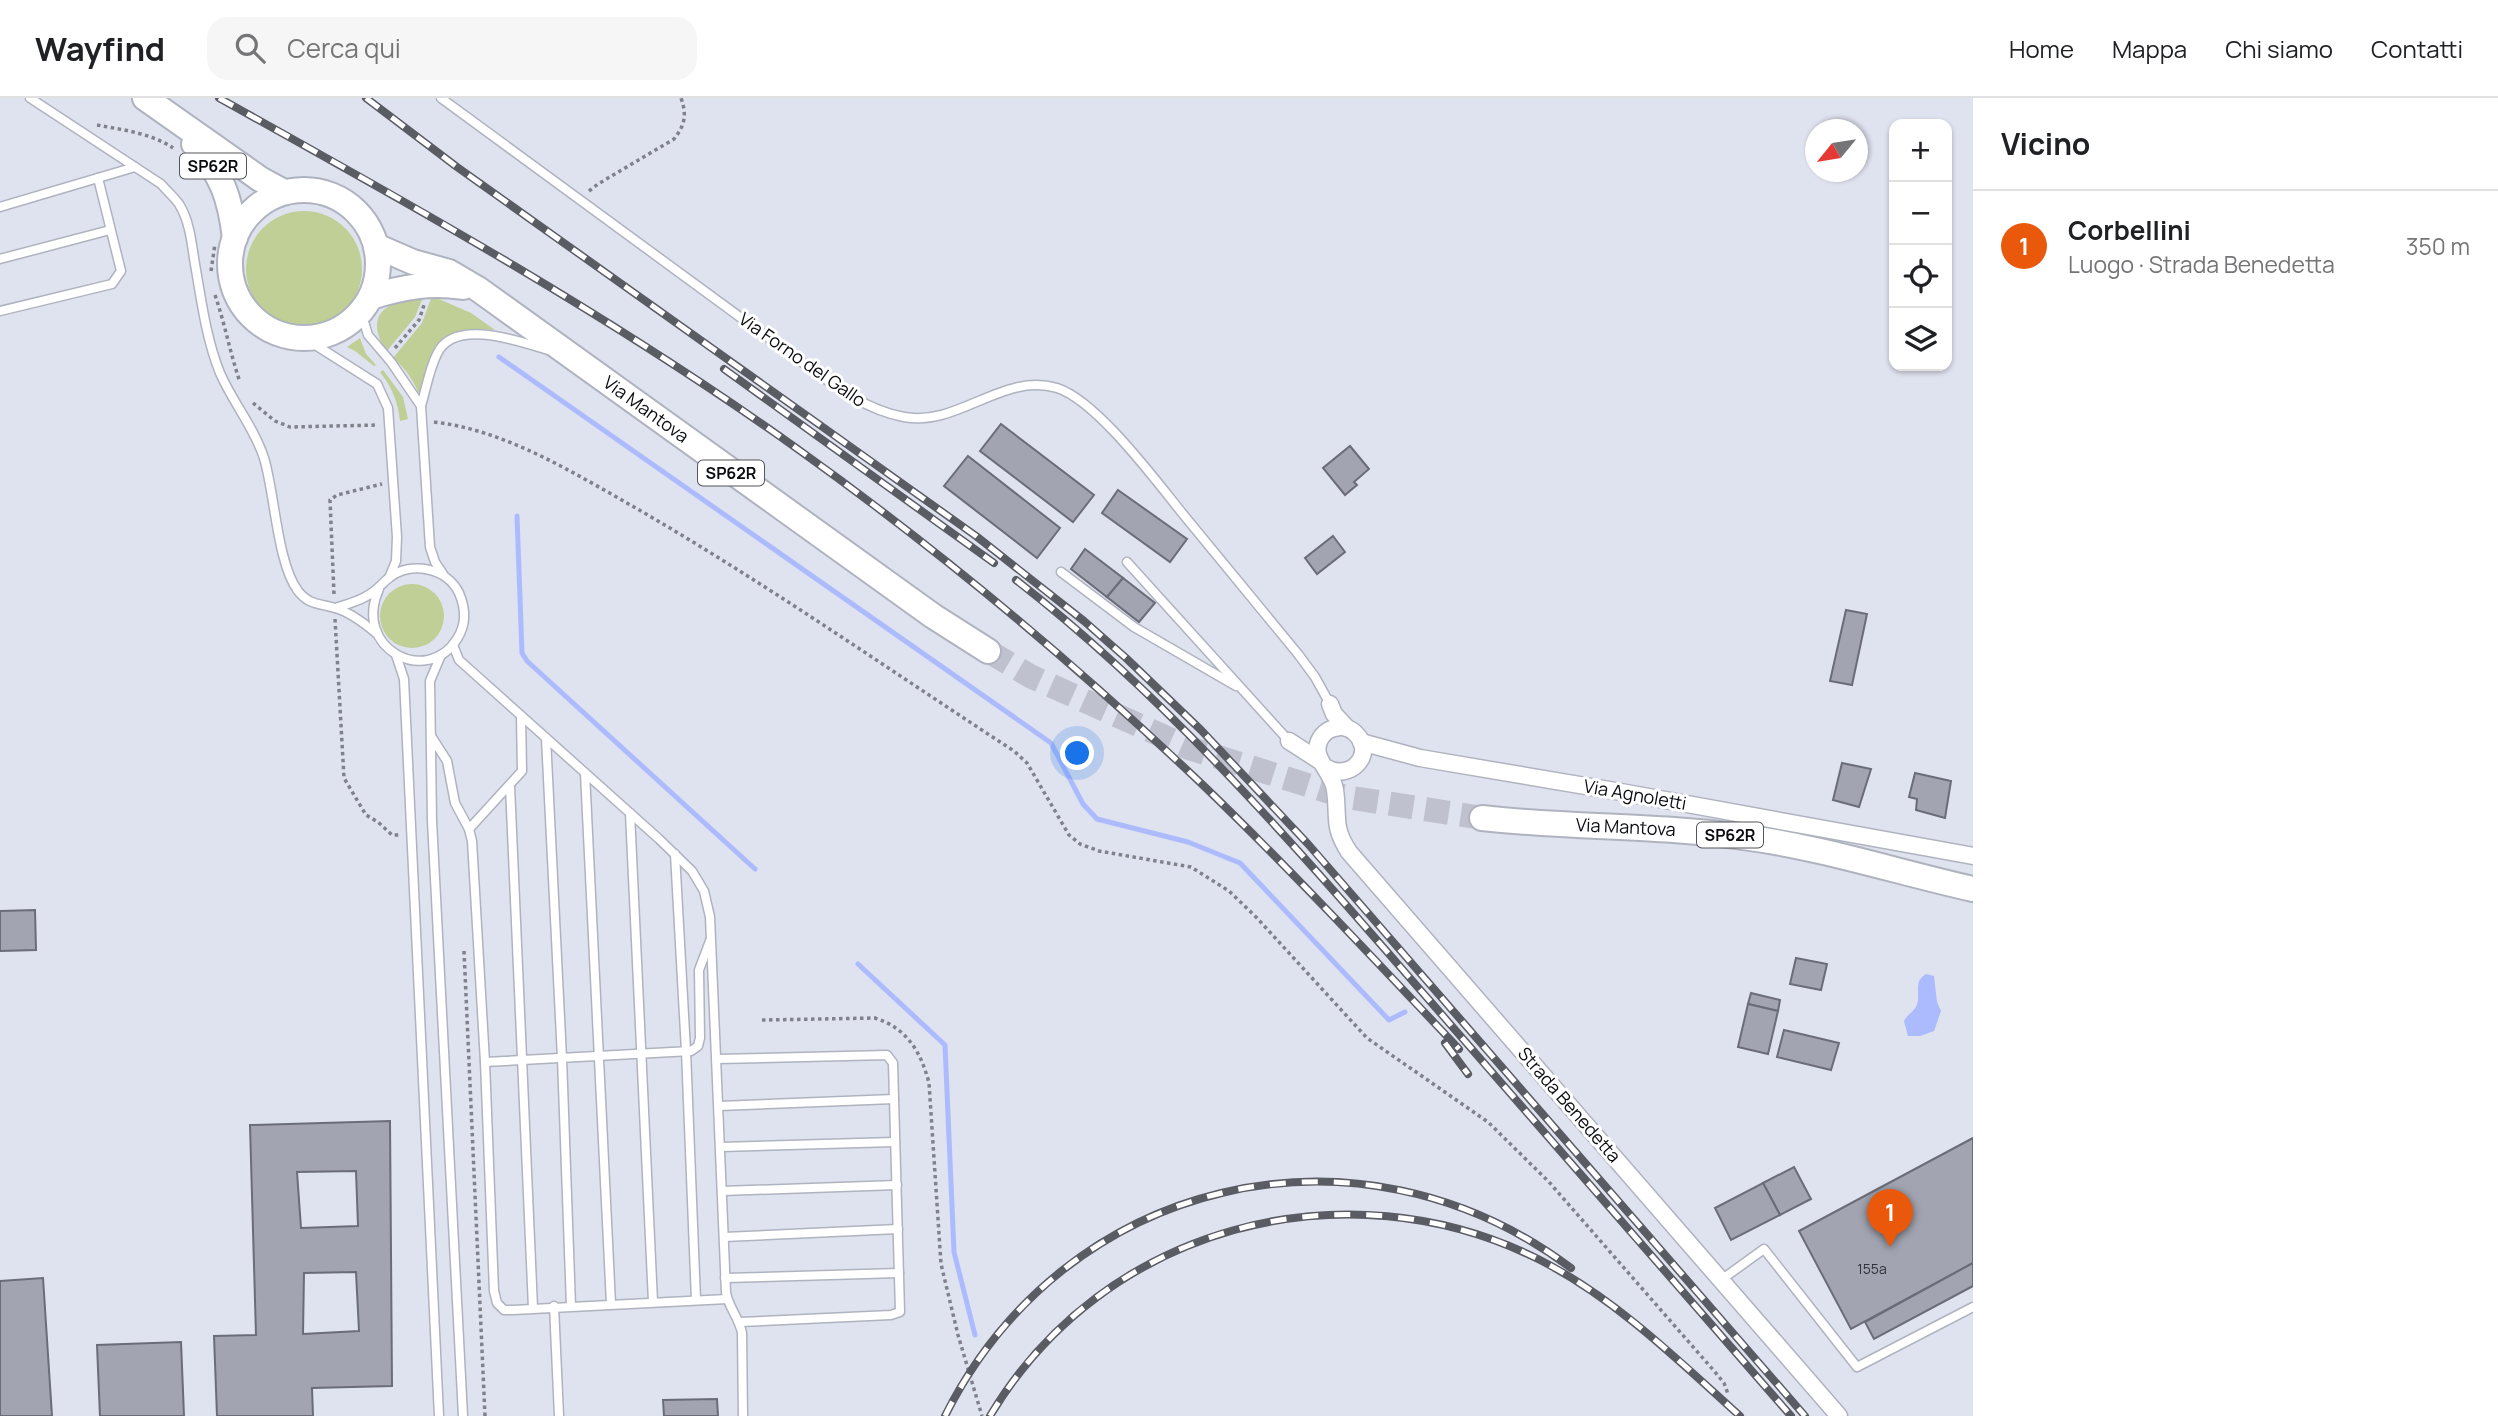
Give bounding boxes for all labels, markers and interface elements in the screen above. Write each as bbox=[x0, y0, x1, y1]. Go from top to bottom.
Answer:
search box bbox=[207, 17, 697, 80]
text: Wayfind bbox=[35, 26, 165, 71]
icon: search bbox=[231, 29, 269, 67]
text: Cerca qui bbox=[287, 30, 401, 66]
text: Home bbox=[2009, 32, 2074, 65]
text: Mappa bbox=[2112, 32, 2187, 65]
text: Chi siamo bbox=[2225, 32, 2333, 65]
text: Contatti bbox=[2371, 32, 2463, 65]
north arrow bbox=[1805, 119, 1868, 182]
map controls bbox=[1889, 119, 1952, 371]
button: + bbox=[1889, 119, 1952, 182]
text: Vicino bbox=[2001, 123, 2090, 164]
road number: SP62R bbox=[180, 153, 246, 178]
button: − bbox=[1889, 182, 1952, 245]
text: Corbellini bbox=[2068, 212, 2191, 248]
text: 1 bbox=[2019, 230, 2029, 262]
text: 350 m bbox=[2406, 230, 2470, 262]
button: locate bbox=[1889, 245, 1952, 308]
text: Luogo · Strada Benedetta bbox=[2068, 248, 2335, 280]
street label: Via Forno del Gallo bbox=[734, 306, 871, 412]
button: layers bbox=[1889, 308, 1952, 371]
street label: Via Mantova bbox=[599, 370, 694, 448]
road number: SP62R bbox=[698, 460, 764, 486]
your location bbox=[1060, 736, 1094, 770]
street label: Via Agnoletti bbox=[1582, 773, 1688, 815]
street label: Via Mantova bbox=[1575, 812, 1676, 841]
road number: SP62R bbox=[1697, 822, 1763, 848]
street label: Strada Benedetta bbox=[1513, 1042, 1627, 1167]
pin: 1 bbox=[1867, 1189, 1913, 1247]
house number: 155a bbox=[1857, 1259, 1887, 1278]

